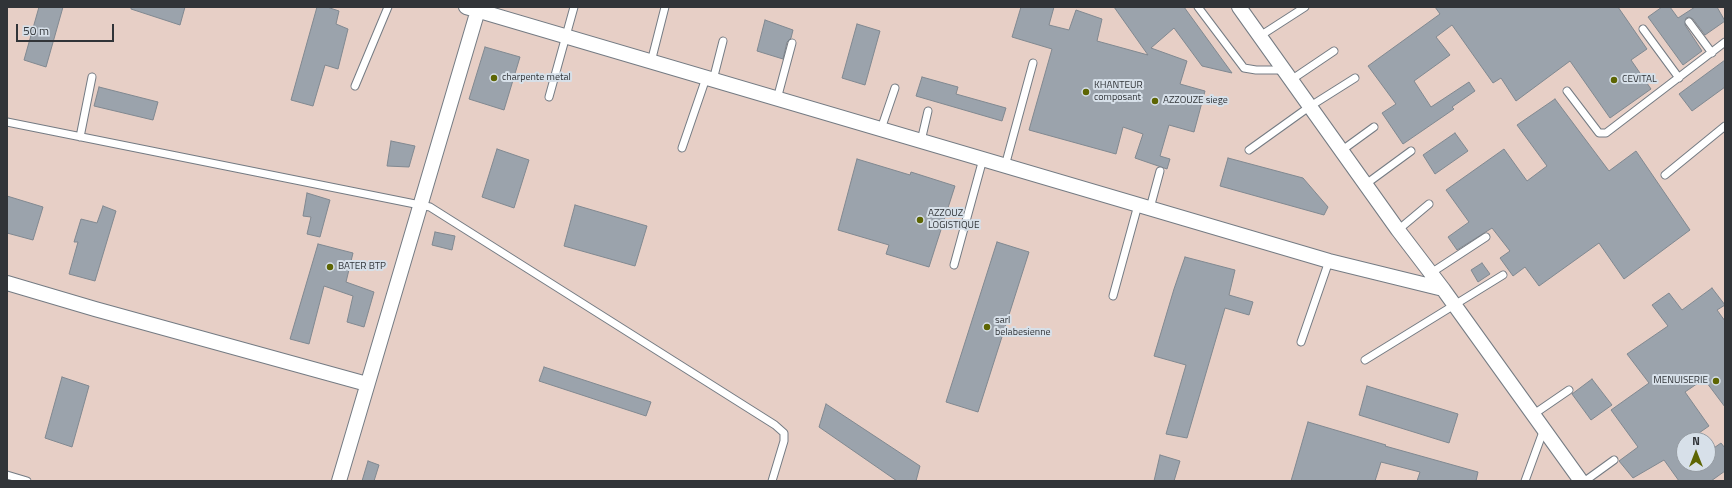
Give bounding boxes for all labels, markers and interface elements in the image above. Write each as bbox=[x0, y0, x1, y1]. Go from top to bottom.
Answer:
scale bar bbox=[18, 16, 116, 42]
text: 50 m bbox=[23, 21, 49, 40]
place label: charpente metal bbox=[502, 72, 571, 84]
marker: charpente metal bbox=[489, 73, 499, 83]
place label: CEVITAL bbox=[1622, 74, 1657, 86]
marker: CEVITAL bbox=[1609, 75, 1619, 85]
place label: KHANTEUR composant bbox=[1094, 80, 1143, 104]
marker: KHANTEUR composant bbox=[1081, 87, 1091, 97]
place label: AZZOUZE siege bbox=[1163, 95, 1228, 107]
marker: AZZOUZE siege bbox=[1150, 96, 1160, 106]
place label: AZZOUZ LOGISTIQUE bbox=[928, 208, 980, 232]
marker: AZZOUZ LOGISTIQUE bbox=[915, 215, 925, 225]
place label: BATER BTP bbox=[338, 261, 386, 273]
marker: BATER BTP bbox=[325, 262, 335, 272]
place label: sarl belabesienne bbox=[995, 315, 1051, 338]
marker: sarl belabesienne bbox=[982, 322, 992, 332]
place label: MENUISERIE bbox=[1653, 375, 1708, 387]
marker: MENUISERIE bbox=[1711, 376, 1721, 386]
north arrow bbox=[1676, 432, 1716, 472]
text: N bbox=[1692, 433, 1700, 449]

